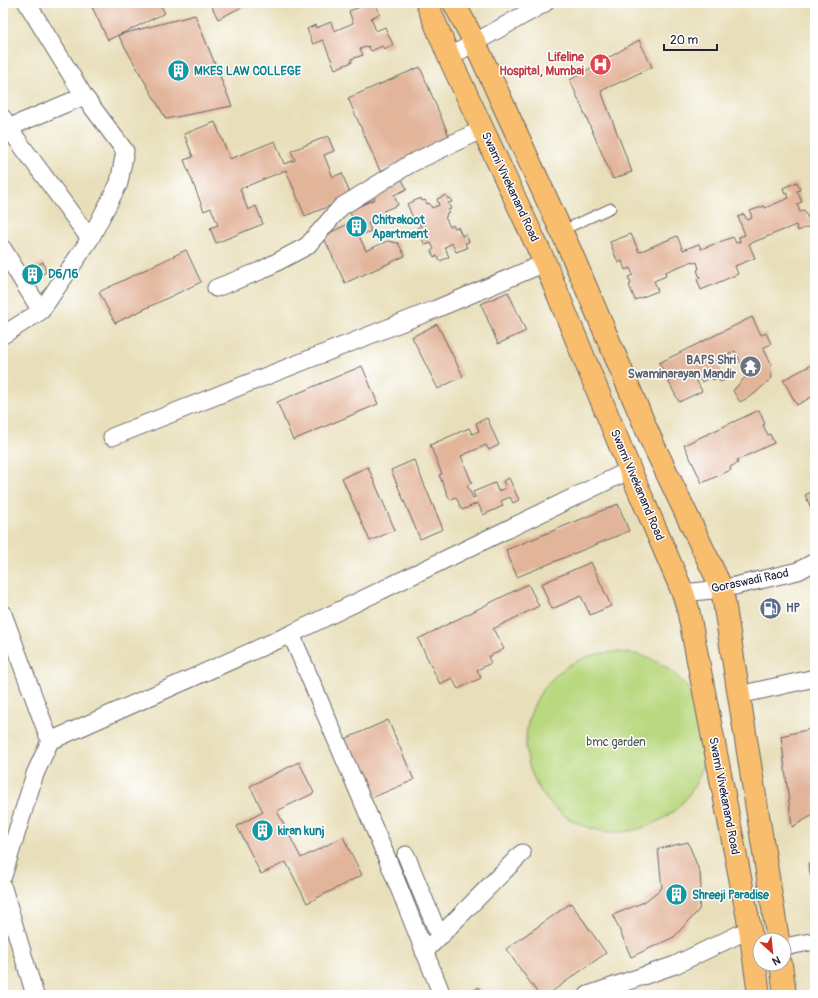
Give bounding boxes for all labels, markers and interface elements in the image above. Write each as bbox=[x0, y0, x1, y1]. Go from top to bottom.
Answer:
scale bar bbox=[664, 26, 717, 52]
text: 20 m bbox=[670, 33, 699, 48]
place label: Lifeline Hospital, Mumbai bbox=[499, 50, 585, 79]
hospital icon: Lifeline Hospital, Mumbai bbox=[587, 51, 613, 77]
building icon: MKES LAW COLLEGE bbox=[165, 58, 191, 84]
place label: MKES LAW COLLEGE bbox=[194, 64, 302, 79]
street label: Swami Vivekanand Road bbox=[478, 130, 542, 244]
place label: Chitrakoot Apartment bbox=[372, 213, 429, 242]
building icon: Chitrakoot Apartment bbox=[343, 214, 369, 240]
building icon: D6/16 bbox=[20, 261, 46, 287]
place label: D6/16 bbox=[48, 267, 79, 282]
place label: BAPS Shri Swaminarayan Mandir bbox=[628, 353, 737, 382]
temple icon: BAPS Shri Swaminarayan Mandir bbox=[738, 354, 764, 380]
street label: Swami Vivekanand Road bbox=[607, 427, 667, 543]
street label: Goraswadi Raod bbox=[710, 565, 790, 597]
fuel station icon: HP bbox=[758, 595, 784, 621]
place label: HP bbox=[786, 601, 801, 616]
park label: bmc garden bbox=[586, 735, 646, 750]
street label: Swami Vivekanand Road bbox=[705, 736, 743, 856]
building icon: kiran kunj bbox=[250, 818, 276, 844]
place label: kiran kunj bbox=[277, 824, 325, 839]
building icon: Shreeji Paradise bbox=[664, 882, 690, 908]
place label: Shreeji Paradise bbox=[692, 888, 770, 903]
north arrow bbox=[752, 932, 792, 972]
text: N bbox=[770, 953, 783, 968]

